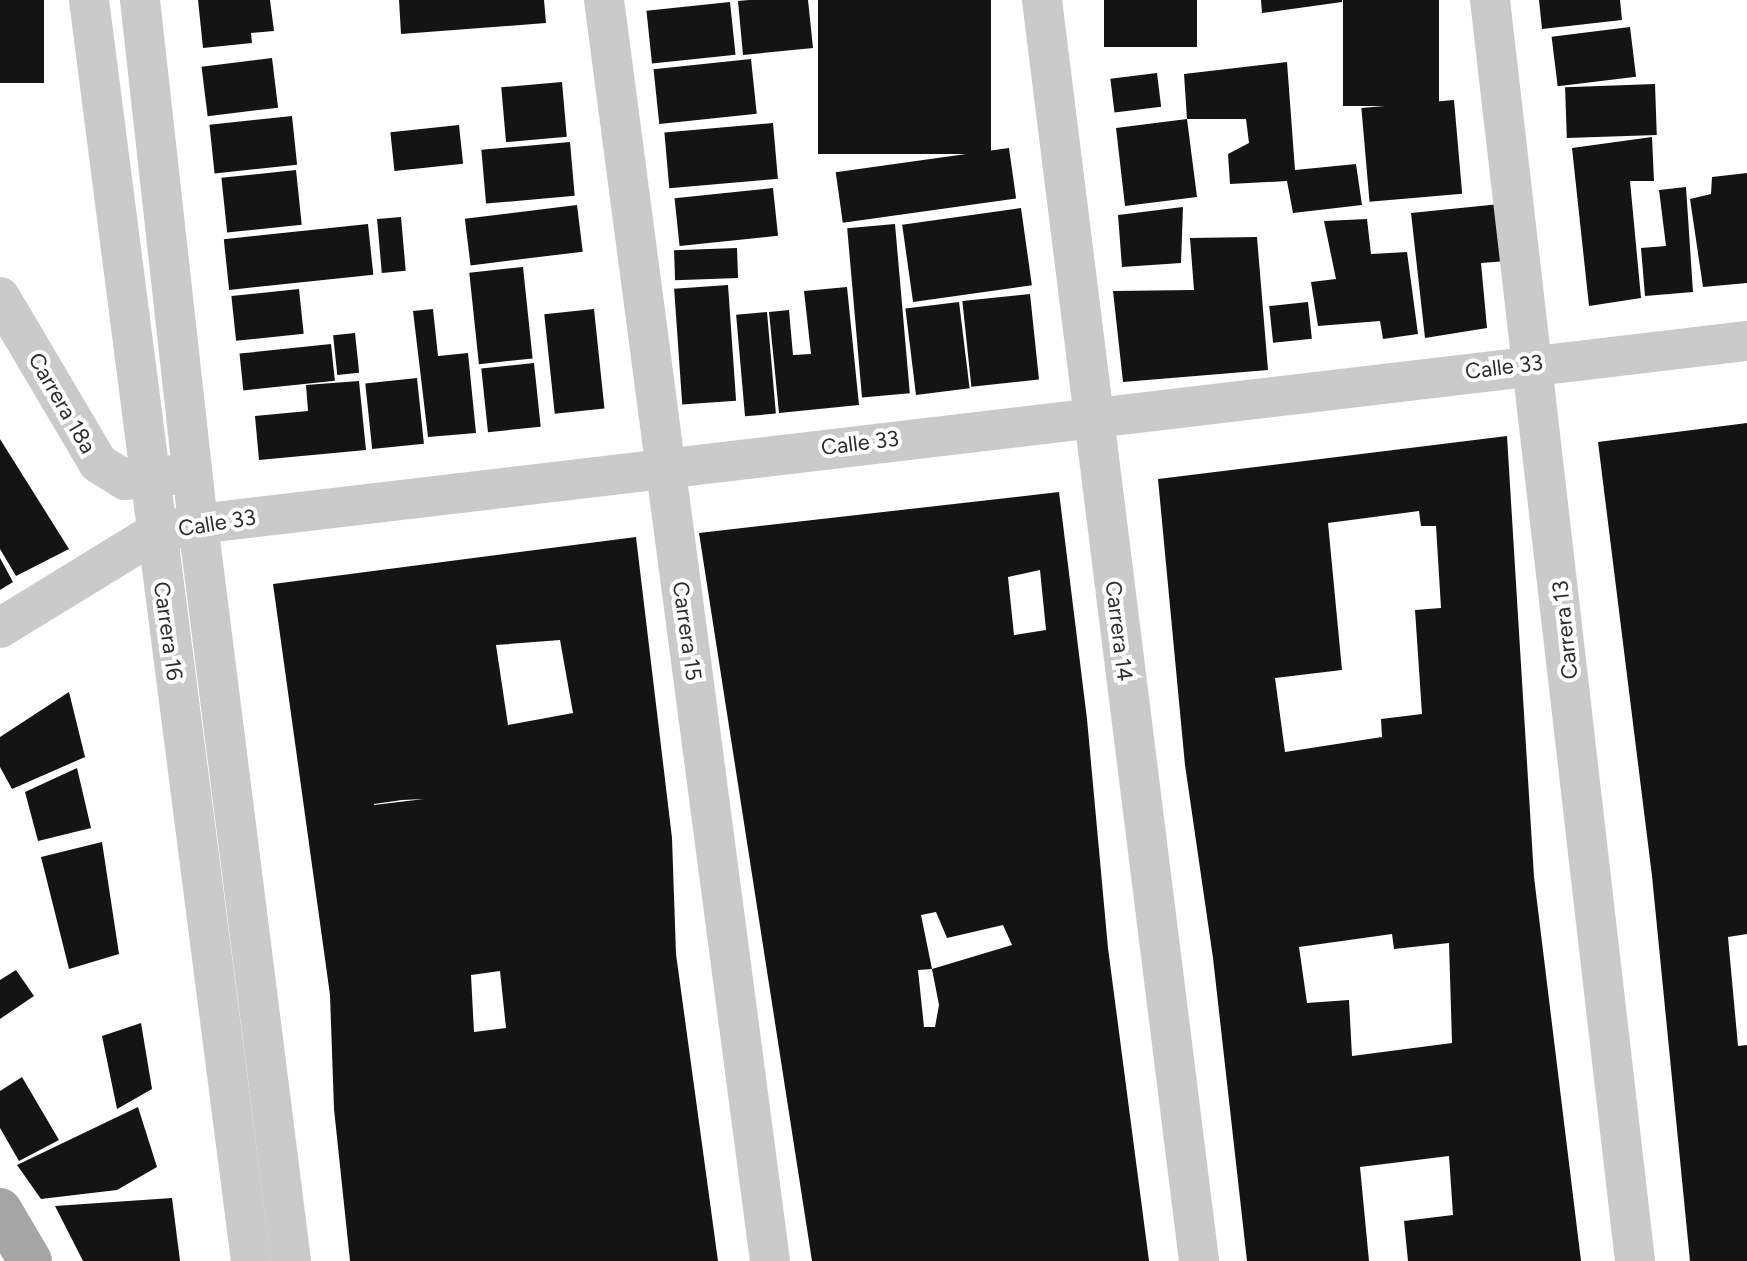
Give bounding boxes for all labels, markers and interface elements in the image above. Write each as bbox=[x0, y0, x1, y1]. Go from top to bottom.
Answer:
street label: Carrera 18a bbox=[23, 348, 101, 458]
street label: Calle 33 bbox=[1464, 349, 1544, 385]
street label: Calle 33 bbox=[820, 425, 900, 461]
street label: Calle 33 bbox=[176, 504, 258, 542]
street label: Carrera 14 bbox=[1100, 579, 1138, 683]
street label: Carrera 13 bbox=[1547, 579, 1583, 681]
street label: Carrera 16 bbox=[148, 580, 188, 682]
street label: Carrera 15 bbox=[667, 580, 707, 682]

